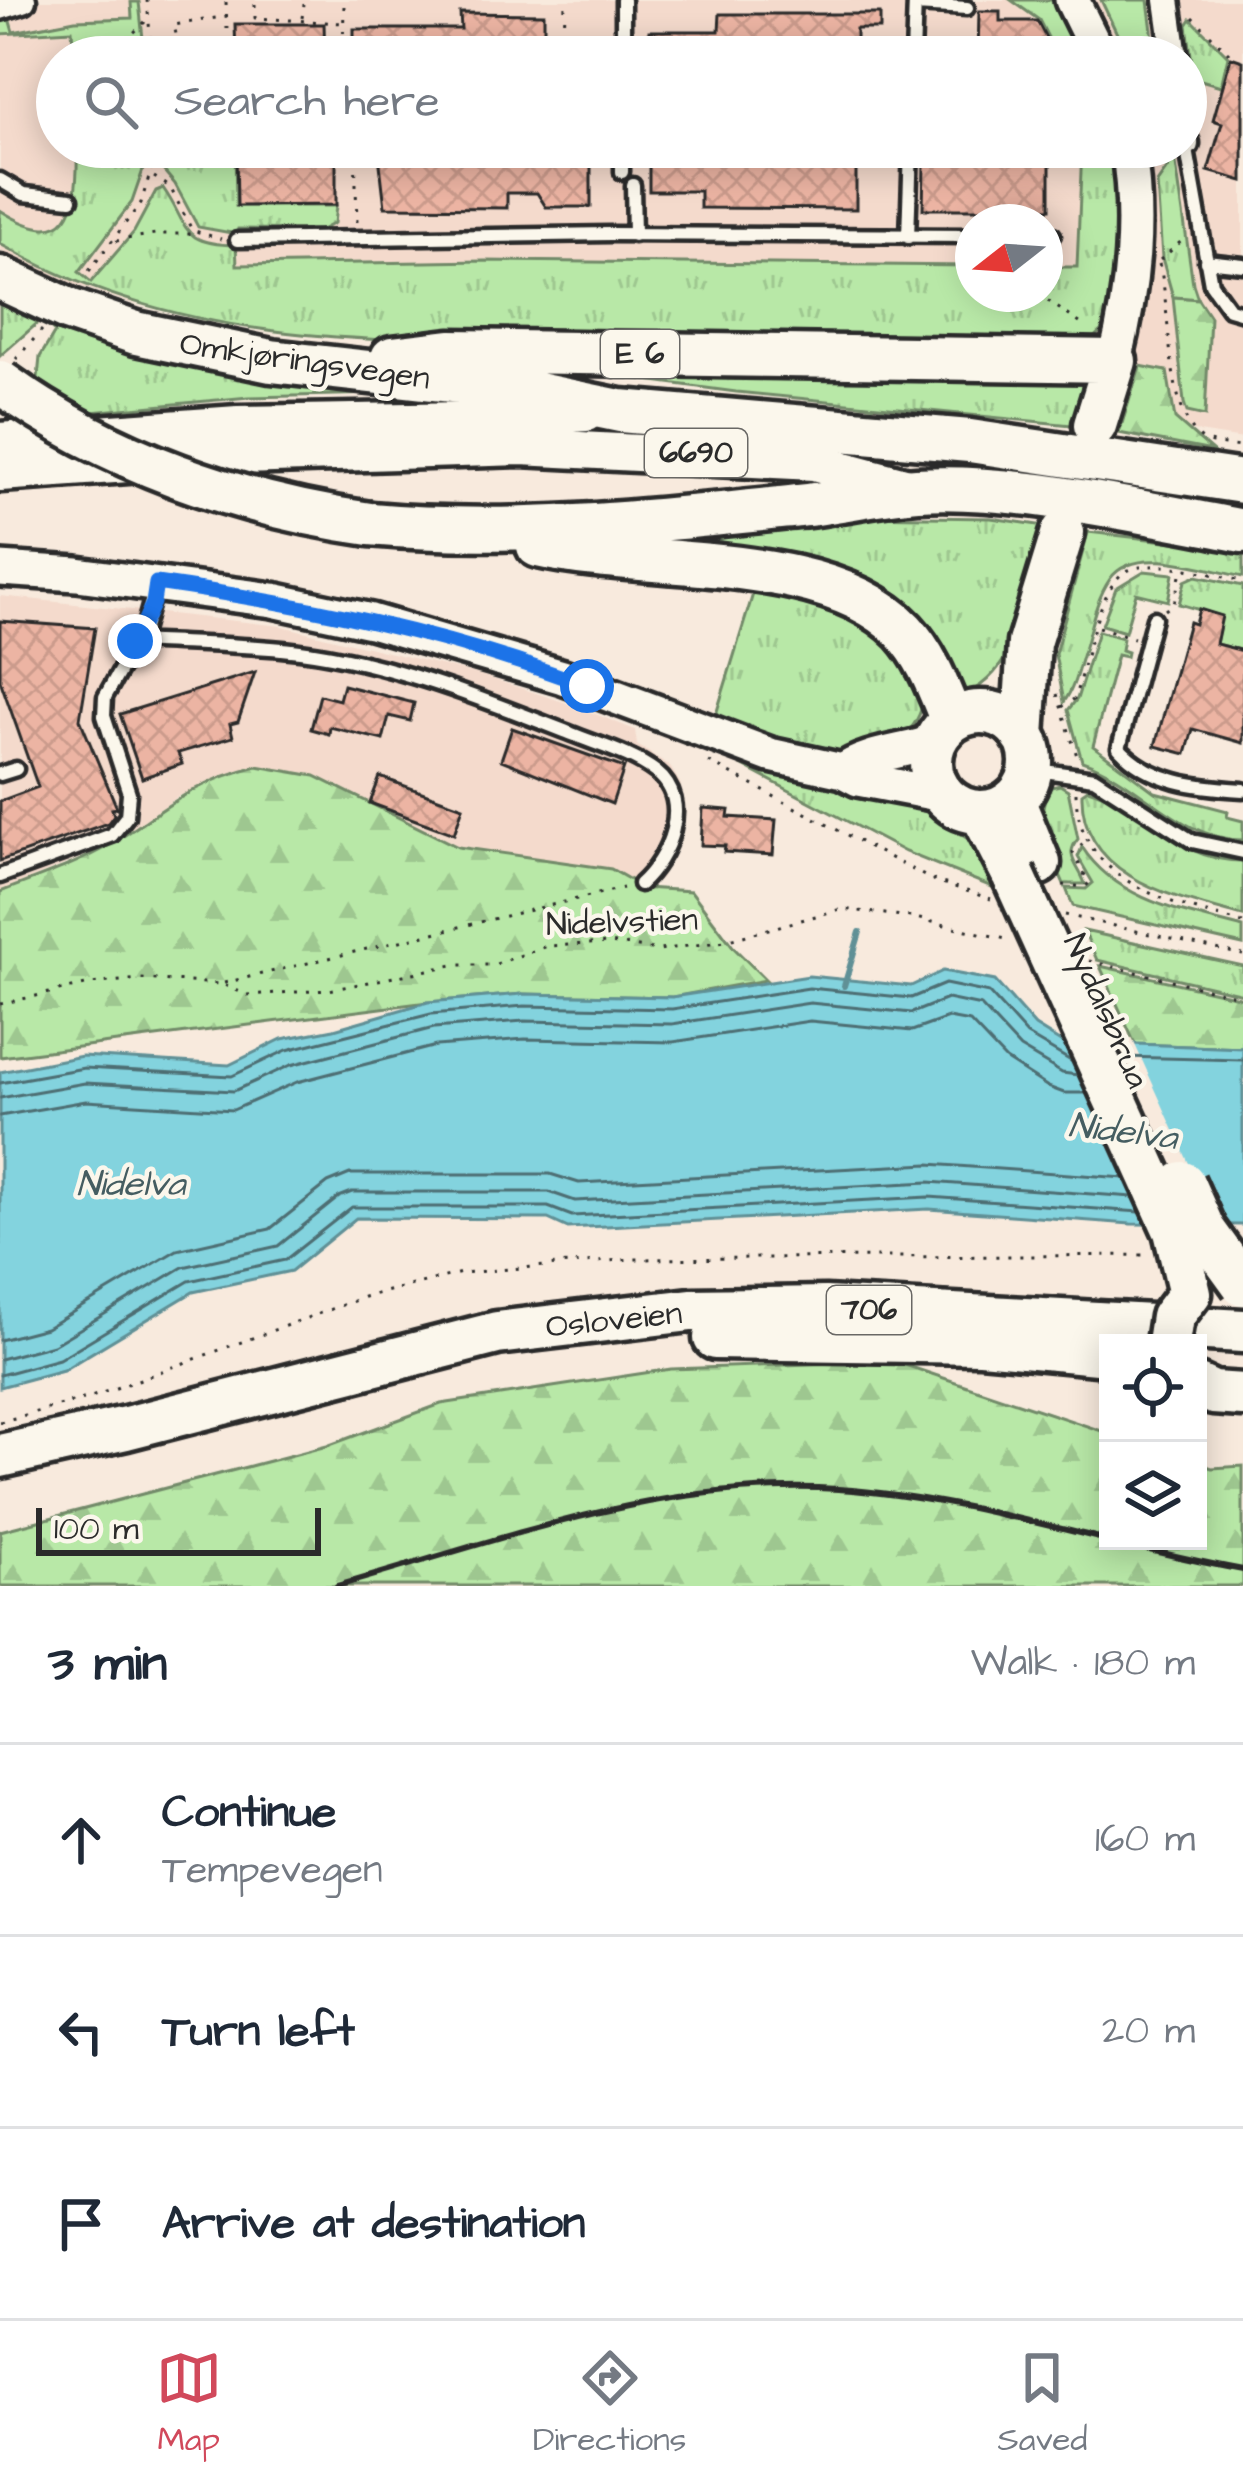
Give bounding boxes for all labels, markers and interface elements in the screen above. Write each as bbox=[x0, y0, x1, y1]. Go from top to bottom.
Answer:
search box bbox=[36, 36, 1207, 168]
icon: search bbox=[78, 69, 144, 135]
text: Search here bbox=[174, 71, 440, 133]
north arrow bbox=[955, 204, 1063, 312]
street label: Omkjøringsvegen bbox=[177, 321, 433, 403]
road number: E 6 bbox=[601, 330, 679, 378]
road number: 6690 bbox=[645, 429, 747, 477]
route end bbox=[108, 614, 162, 668]
route start bbox=[560, 659, 614, 713]
street label: Nidelvstien bbox=[545, 896, 699, 948]
street label: Nydalsbrua bbox=[1051, 926, 1161, 1096]
water label: Nidelva bbox=[1066, 1100, 1182, 1164]
water label: Nidelva bbox=[77, 1159, 187, 1210]
road number: 706 bbox=[827, 1286, 911, 1334]
street label: Osloveien bbox=[544, 1290, 684, 1350]
map controls bbox=[1099, 1334, 1207, 1550]
button: locate bbox=[1099, 1334, 1207, 1442]
button: layers bbox=[1099, 1442, 1207, 1550]
scale bar bbox=[36, 1502, 321, 1555]
text: 100 m bbox=[54, 1506, 139, 1552]
text: 3 min bbox=[48, 1629, 167, 1700]
text: Walk · 180 m bbox=[971, 1637, 1195, 1691]
text: Continue bbox=[162, 1782, 336, 1844]
icon: ahead bbox=[48, 1807, 114, 1873]
text: 160 m bbox=[1095, 1813, 1195, 1867]
text: Tempevegen bbox=[162, 1844, 383, 1898]
icon: left bbox=[48, 1999, 114, 2065]
text: Turn left bbox=[162, 2001, 355, 2063]
text: 20 m bbox=[1102, 2005, 1195, 2059]
icon: arrive bbox=[48, 2191, 114, 2257]
text: Arrive at destination bbox=[162, 2193, 585, 2255]
tab: Map bbox=[156, 2345, 222, 2463]
tab: Directions bbox=[533, 2345, 686, 2463]
tab: Saved bbox=[997, 2345, 1087, 2463]

